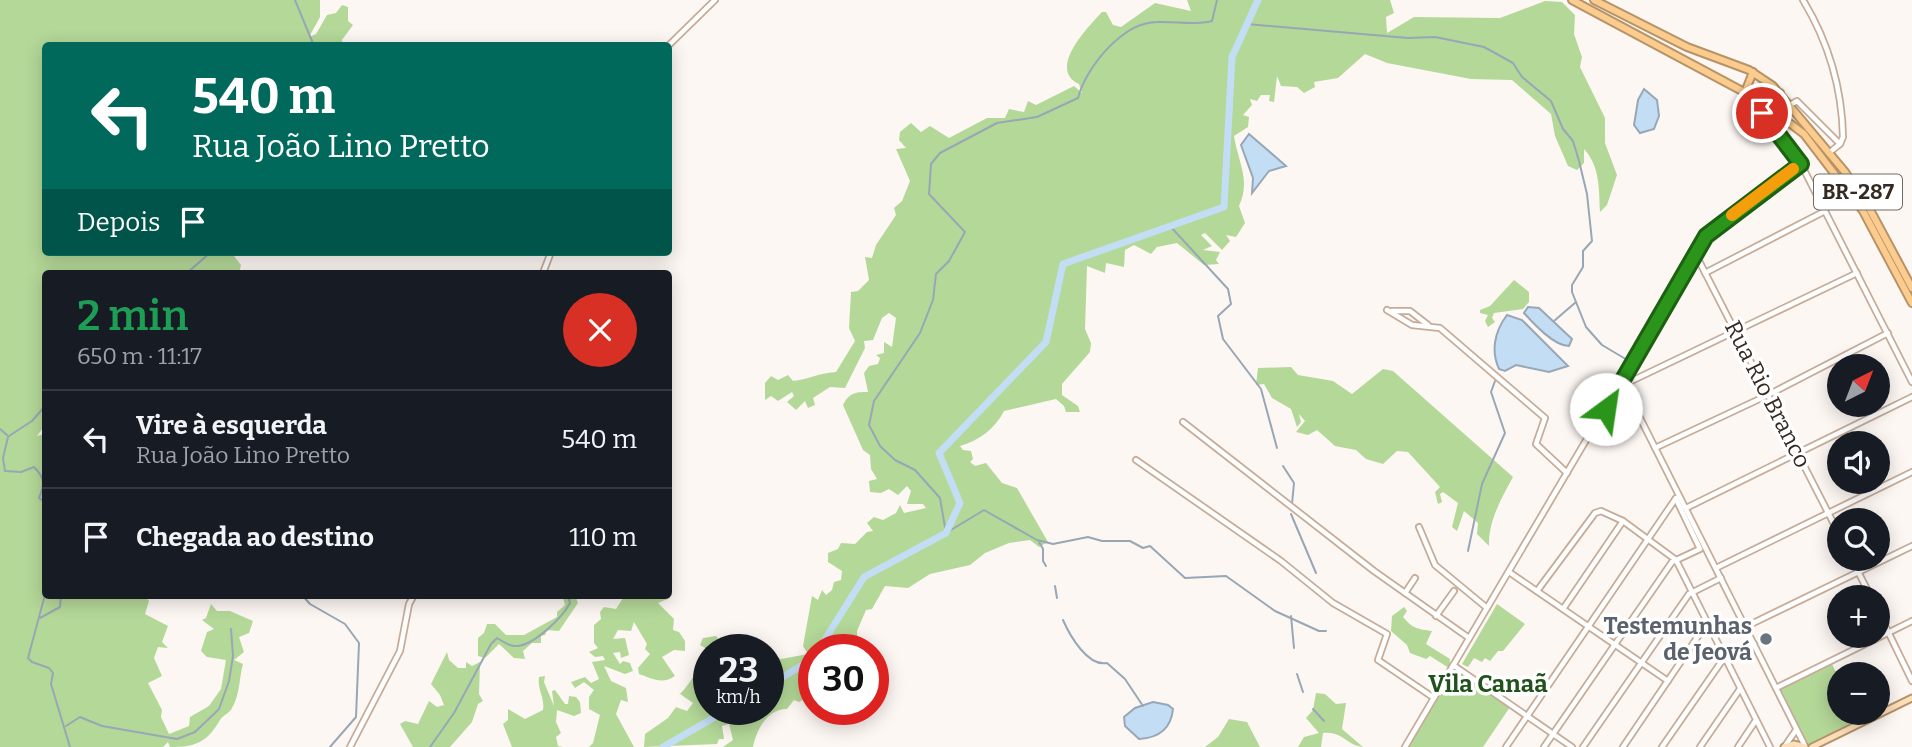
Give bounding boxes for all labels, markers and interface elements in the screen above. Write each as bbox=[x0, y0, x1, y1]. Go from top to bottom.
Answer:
text: 540 m bbox=[192, 67, 335, 126]
icon: left bbox=[77, 70, 168, 161]
pin bbox=[1732, 83, 1792, 143]
icon: arrive bbox=[1743, 94, 1781, 132]
text: Rua João Lino Pretto bbox=[192, 127, 490, 165]
road number: BR-287 bbox=[1814, 174, 1902, 210]
icon: arrive bbox=[174, 203, 212, 241]
text: Depois bbox=[77, 207, 160, 238]
text: 2 min bbox=[77, 291, 188, 341]
button: close bbox=[563, 293, 637, 367]
street label: Rua Rio Branco bbox=[1719, 316, 1817, 472]
text: 650 m · 11:17 bbox=[77, 342, 202, 370]
north arrow bbox=[1827, 354, 1890, 416]
map controls bbox=[1827, 354, 1890, 725]
position arrow bbox=[1569, 372, 1643, 446]
text: Vire à esquerda bbox=[136, 410, 327, 441]
icon: left bbox=[77, 420, 115, 458]
text: 540 m bbox=[561, 424, 637, 455]
button: sound bbox=[1827, 431, 1890, 494]
text: Rua João Lino Pretto bbox=[136, 441, 350, 469]
button: search bbox=[1827, 508, 1890, 571]
icon: arrive bbox=[77, 518, 115, 556]
text: Chegada ao destino bbox=[136, 522, 374, 553]
text: 110 m bbox=[569, 522, 637, 553]
button: + bbox=[1827, 585, 1890, 648]
place label: Testemunhas de Jeová bbox=[1603, 612, 1752, 666]
marker: Testemunhas de Jeová bbox=[1758, 631, 1774, 647]
speed limit sign: 30 bbox=[798, 634, 889, 725]
text: 23 bbox=[719, 649, 758, 691]
button: − bbox=[1827, 662, 1890, 725]
district label: Vila Canaã bbox=[1428, 670, 1548, 698]
text: km/h bbox=[716, 686, 761, 708]

